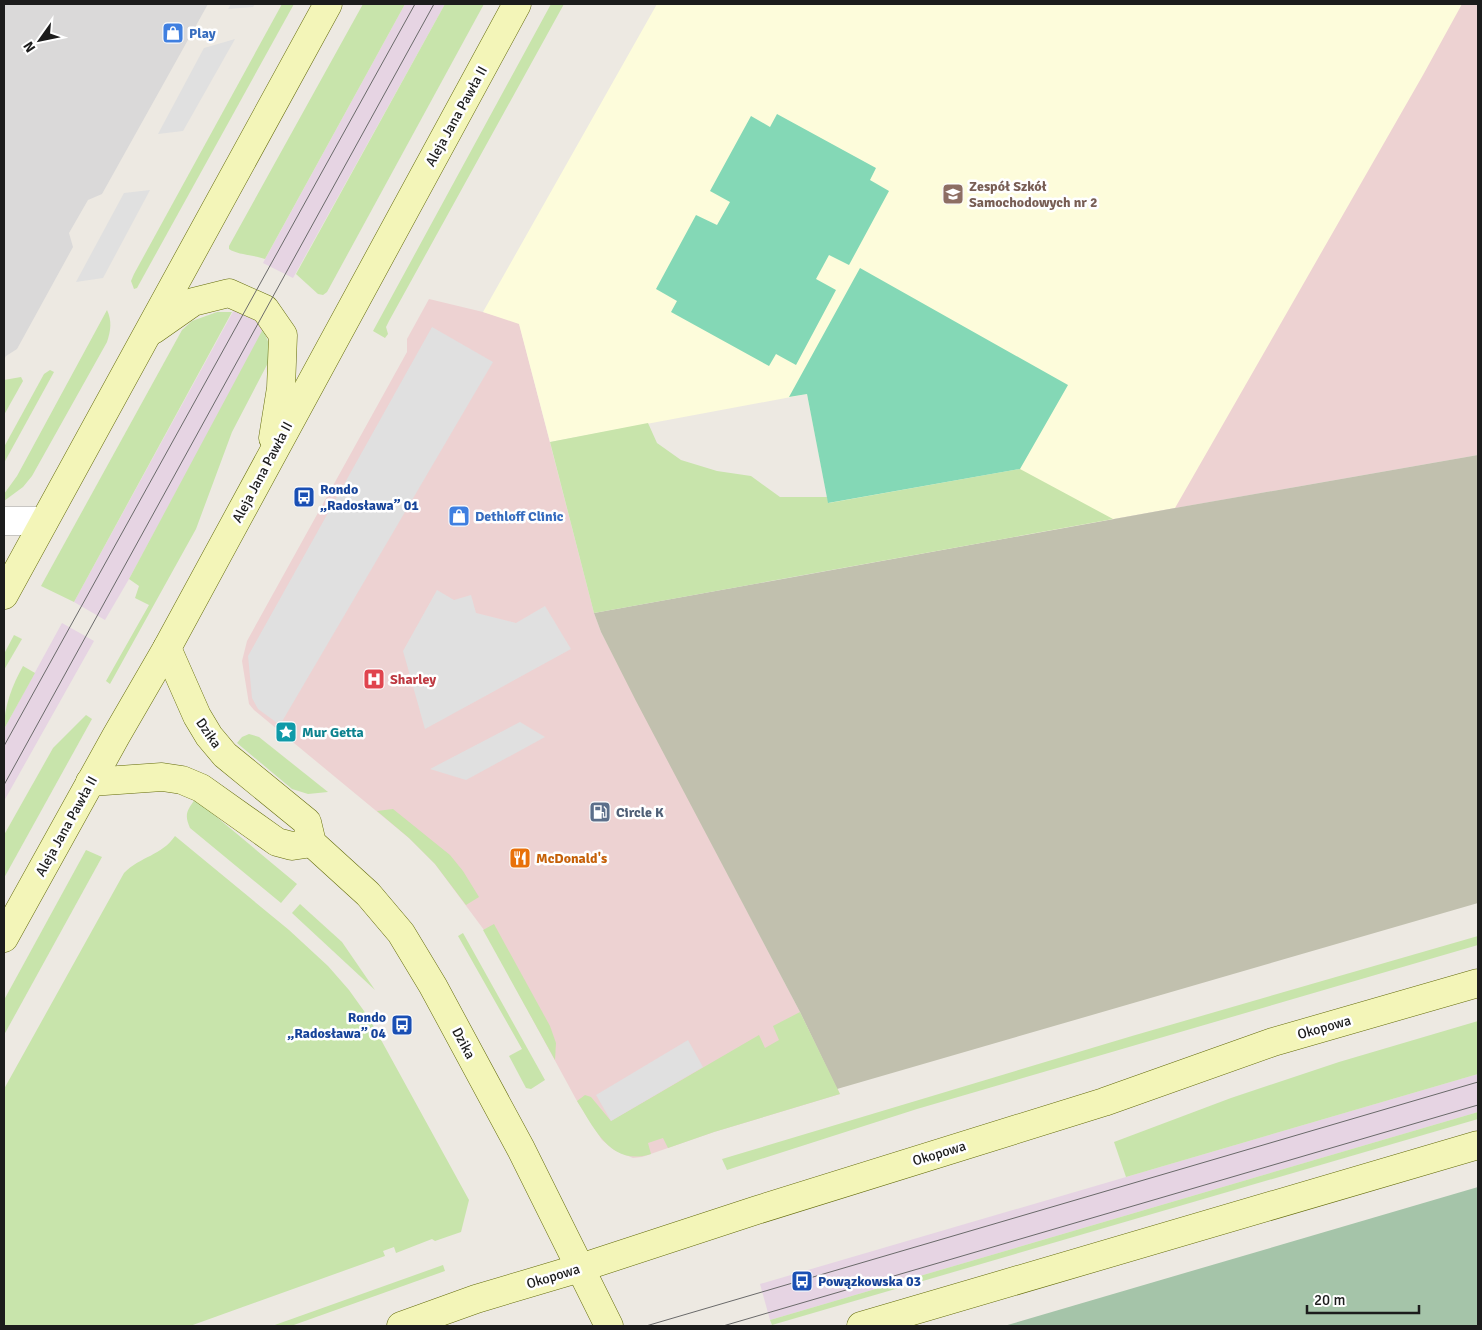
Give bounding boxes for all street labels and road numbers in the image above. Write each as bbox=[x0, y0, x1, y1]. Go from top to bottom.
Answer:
street label: Aleja Jana Pawła II bbox=[422, 63, 491, 169]
street label: Aleja Jana Pawła II bbox=[229, 419, 296, 526]
street label: Dzika bbox=[192, 715, 225, 752]
street label: Aleja Jana Pawła II bbox=[32, 773, 101, 879]
street label: Okopowa bbox=[1295, 1012, 1353, 1043]
street label: Dzika bbox=[448, 1025, 479, 1062]
street label: Okopowa bbox=[910, 1137, 968, 1170]
street label: Okopowa bbox=[524, 1260, 582, 1293]

